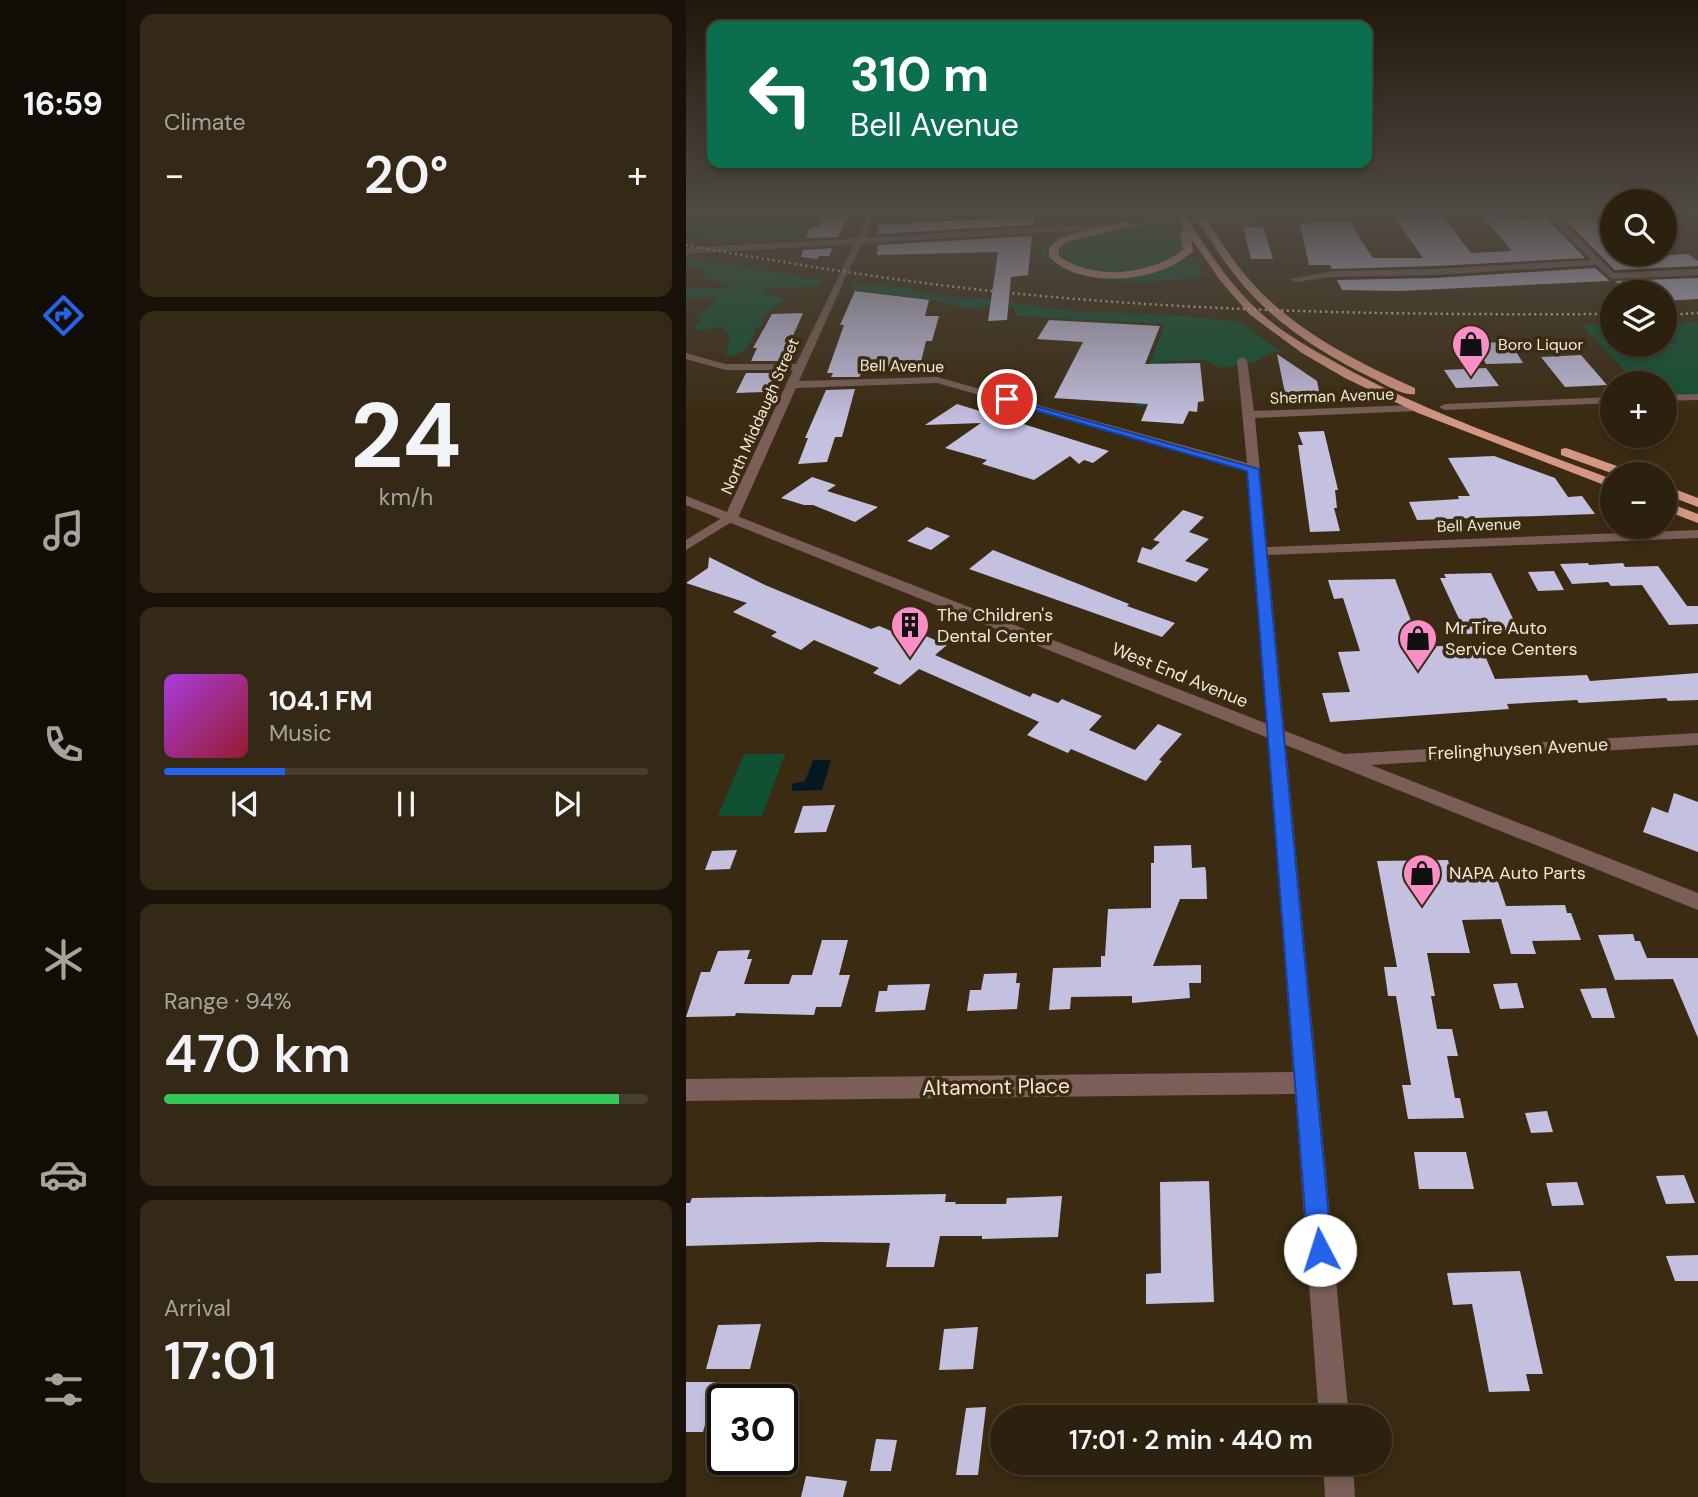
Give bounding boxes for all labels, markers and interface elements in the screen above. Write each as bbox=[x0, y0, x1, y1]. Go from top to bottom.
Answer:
text: 310 m bbox=[850, 42, 989, 106]
icon: left bbox=[735, 49, 826, 140]
text: 16:59 bbox=[23, 83, 103, 125]
text: Bell Avenue bbox=[850, 104, 1019, 146]
text: Climate bbox=[164, 107, 246, 137]
text: 20° bbox=[364, 141, 448, 209]
text: − bbox=[164, 150, 185, 200]
text: + bbox=[627, 150, 648, 200]
map controls bbox=[1600, 189, 1677, 539]
button: search bbox=[1600, 189, 1677, 266]
button: layers bbox=[1600, 280, 1677, 357]
icon: directions bbox=[39, 291, 88, 340]
shop icon: Boro Liquor bbox=[1450, 323, 1492, 378]
street label: North Middaugh Street bbox=[716, 334, 804, 498]
place label: Boro Liquor bbox=[1498, 334, 1583, 355]
street label: Bell Avenue bbox=[860, 355, 944, 377]
pin bbox=[977, 369, 1037, 429]
button: + bbox=[1600, 371, 1677, 448]
text: 24 bbox=[350, 377, 462, 495]
icon: arrive bbox=[988, 380, 1026, 418]
street label: Sherman Avenue bbox=[1270, 383, 1394, 409]
button: − bbox=[1600, 462, 1677, 539]
text: km/h bbox=[379, 482, 433, 512]
icon: music bbox=[39, 506, 88, 555]
street label: Bell Avenue bbox=[1436, 513, 1522, 537]
place label: The Children's Dental Center bbox=[937, 603, 1053, 648]
building icon: The Children's Dental Center bbox=[889, 604, 931, 659]
place label: Mr Tire Auto Service Centers bbox=[1445, 616, 1578, 661]
shop icon: Mr Tire Auto Service Centers bbox=[1397, 617, 1439, 672]
street label: West End Avenue bbox=[1108, 637, 1252, 713]
text: 104.1 FM bbox=[269, 684, 372, 718]
text: Music bbox=[269, 718, 332, 748]
icon: phone bbox=[39, 720, 88, 769]
street label: Frelinghuysen Avenue bbox=[1427, 732, 1609, 766]
icon: previous bbox=[226, 785, 264, 823]
icon: pause bbox=[387, 785, 425, 823]
icon: next bbox=[548, 785, 586, 823]
shop icon: NAPA Auto Parts bbox=[1401, 852, 1443, 907]
place label: NAPA Auto Parts bbox=[1449, 861, 1586, 885]
icon: climate bbox=[39, 935, 88, 984]
text: Range · 94% bbox=[164, 986, 292, 1016]
text: 470 km bbox=[164, 1020, 351, 1088]
street label: Altamont Place bbox=[922, 1072, 1070, 1102]
icon: car bbox=[39, 1150, 88, 1199]
position arrow bbox=[1283, 1213, 1357, 1287]
text: Arrival bbox=[164, 1293, 231, 1323]
text: 17:01 bbox=[164, 1327, 277, 1395]
icon: filters bbox=[39, 1365, 88, 1414]
speed limit sign: 30 bbox=[707, 1384, 798, 1475]
text: 17:01 · 2 min · 440 m bbox=[1069, 1423, 1313, 1457]

